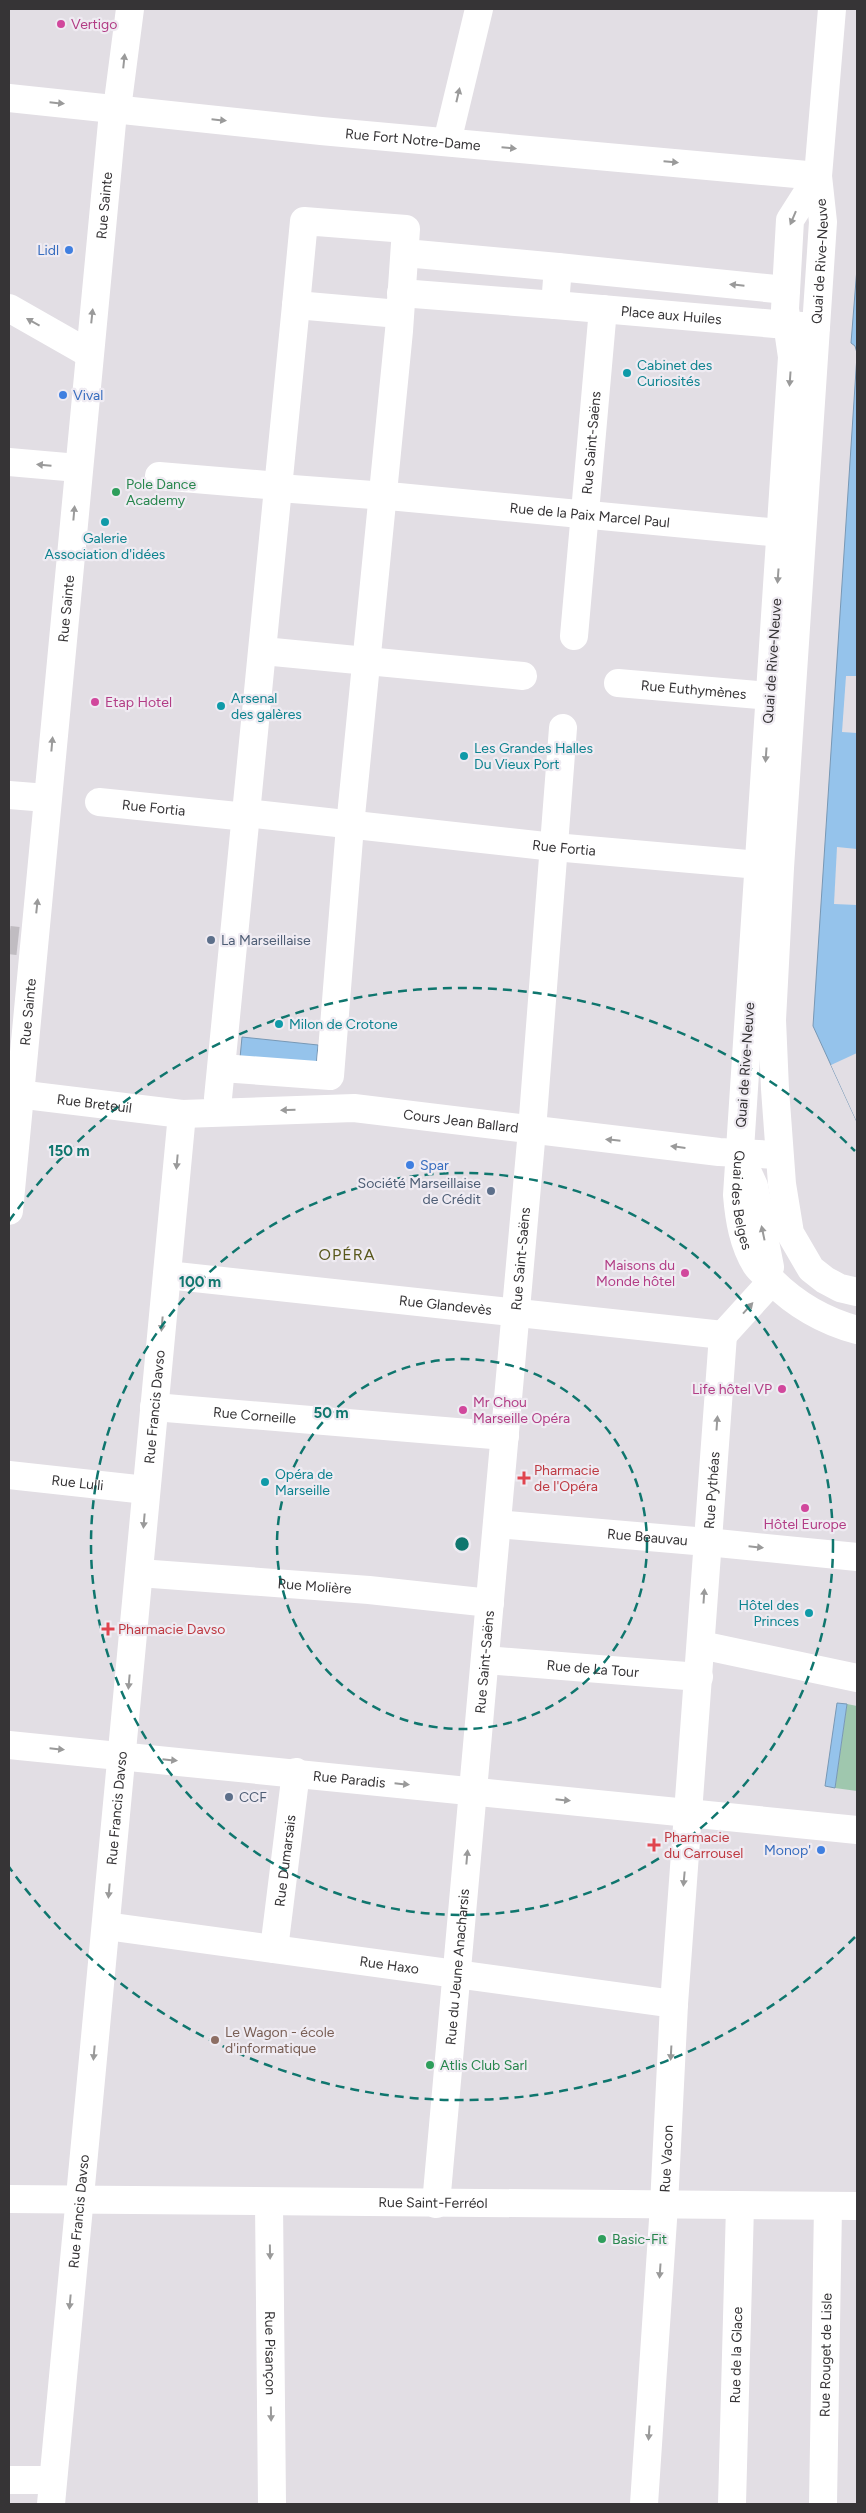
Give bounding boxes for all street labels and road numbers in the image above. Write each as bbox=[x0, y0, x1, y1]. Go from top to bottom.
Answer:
street label: Rue Fort Notre-Dame bbox=[344, 125, 482, 154]
street label: Rue Sainte bbox=[93, 171, 116, 240]
street label: Quai de Rive-Neuve bbox=[808, 197, 832, 325]
street label: Place aux Huiles bbox=[620, 303, 722, 328]
street label: Rue Saint-Saëns bbox=[579, 391, 605, 495]
street label: Rue de la Paix Marcel Paul bbox=[509, 500, 671, 532]
street label: Rue Sainte bbox=[55, 574, 78, 643]
street label: Quai de Rive-Neuve bbox=[760, 597, 785, 724]
street label: Rue Euthymènes bbox=[640, 677, 747, 703]
street label: Rue Fortia bbox=[121, 796, 186, 820]
street label: Rue Fortia bbox=[531, 837, 597, 860]
street label: Rue Sainte bbox=[17, 977, 40, 1046]
street label: Quai de Rive-Neuve bbox=[733, 1001, 758, 1128]
street label: Rue Breteuil bbox=[56, 1091, 133, 1117]
street label: Cours Jean Ballard bbox=[402, 1106, 519, 1137]
street label: Quai des Belges bbox=[728, 1150, 756, 1252]
street label: Rue Saint-Saëns bbox=[508, 1207, 534, 1311]
street label: Rue Glandevès bbox=[398, 1292, 493, 1319]
street label: Rue Francis Davso bbox=[141, 1349, 169, 1465]
street label: Rue Corneille bbox=[212, 1404, 297, 1428]
street label: Rue Pythéas bbox=[701, 1451, 723, 1530]
street label: Rue Lulli bbox=[51, 1472, 104, 1494]
street label: Rue Beauvau bbox=[606, 1525, 688, 1549]
street label: Rue Molière bbox=[277, 1575, 352, 1598]
street label: Rue Saint-Saëns bbox=[472, 1610, 498, 1714]
street label: Rue de La Tour bbox=[546, 1657, 640, 1681]
street label: Rue Francis Davso bbox=[103, 1750, 131, 1866]
street label: Rue Paradis bbox=[312, 1768, 386, 1792]
street label: Rue Dumarsais bbox=[271, 1814, 300, 1908]
street label: Rue du Jeune Anacharsis bbox=[442, 1888, 473, 2046]
street label: Rue Haxo bbox=[358, 1953, 420, 1978]
street label: Rue Vacon bbox=[657, 2124, 677, 2193]
street label: Rue Francis Davso bbox=[65, 2154, 93, 2269]
street label: Rue Saint-Ferréol bbox=[378, 2194, 488, 2212]
street label: Rue Rouget de Lisle bbox=[816, 2292, 836, 2417]
street label: Rue de la Glace bbox=[727, 2306, 746, 2404]
street label: Rue Pisançon bbox=[261, 2311, 279, 2395]

